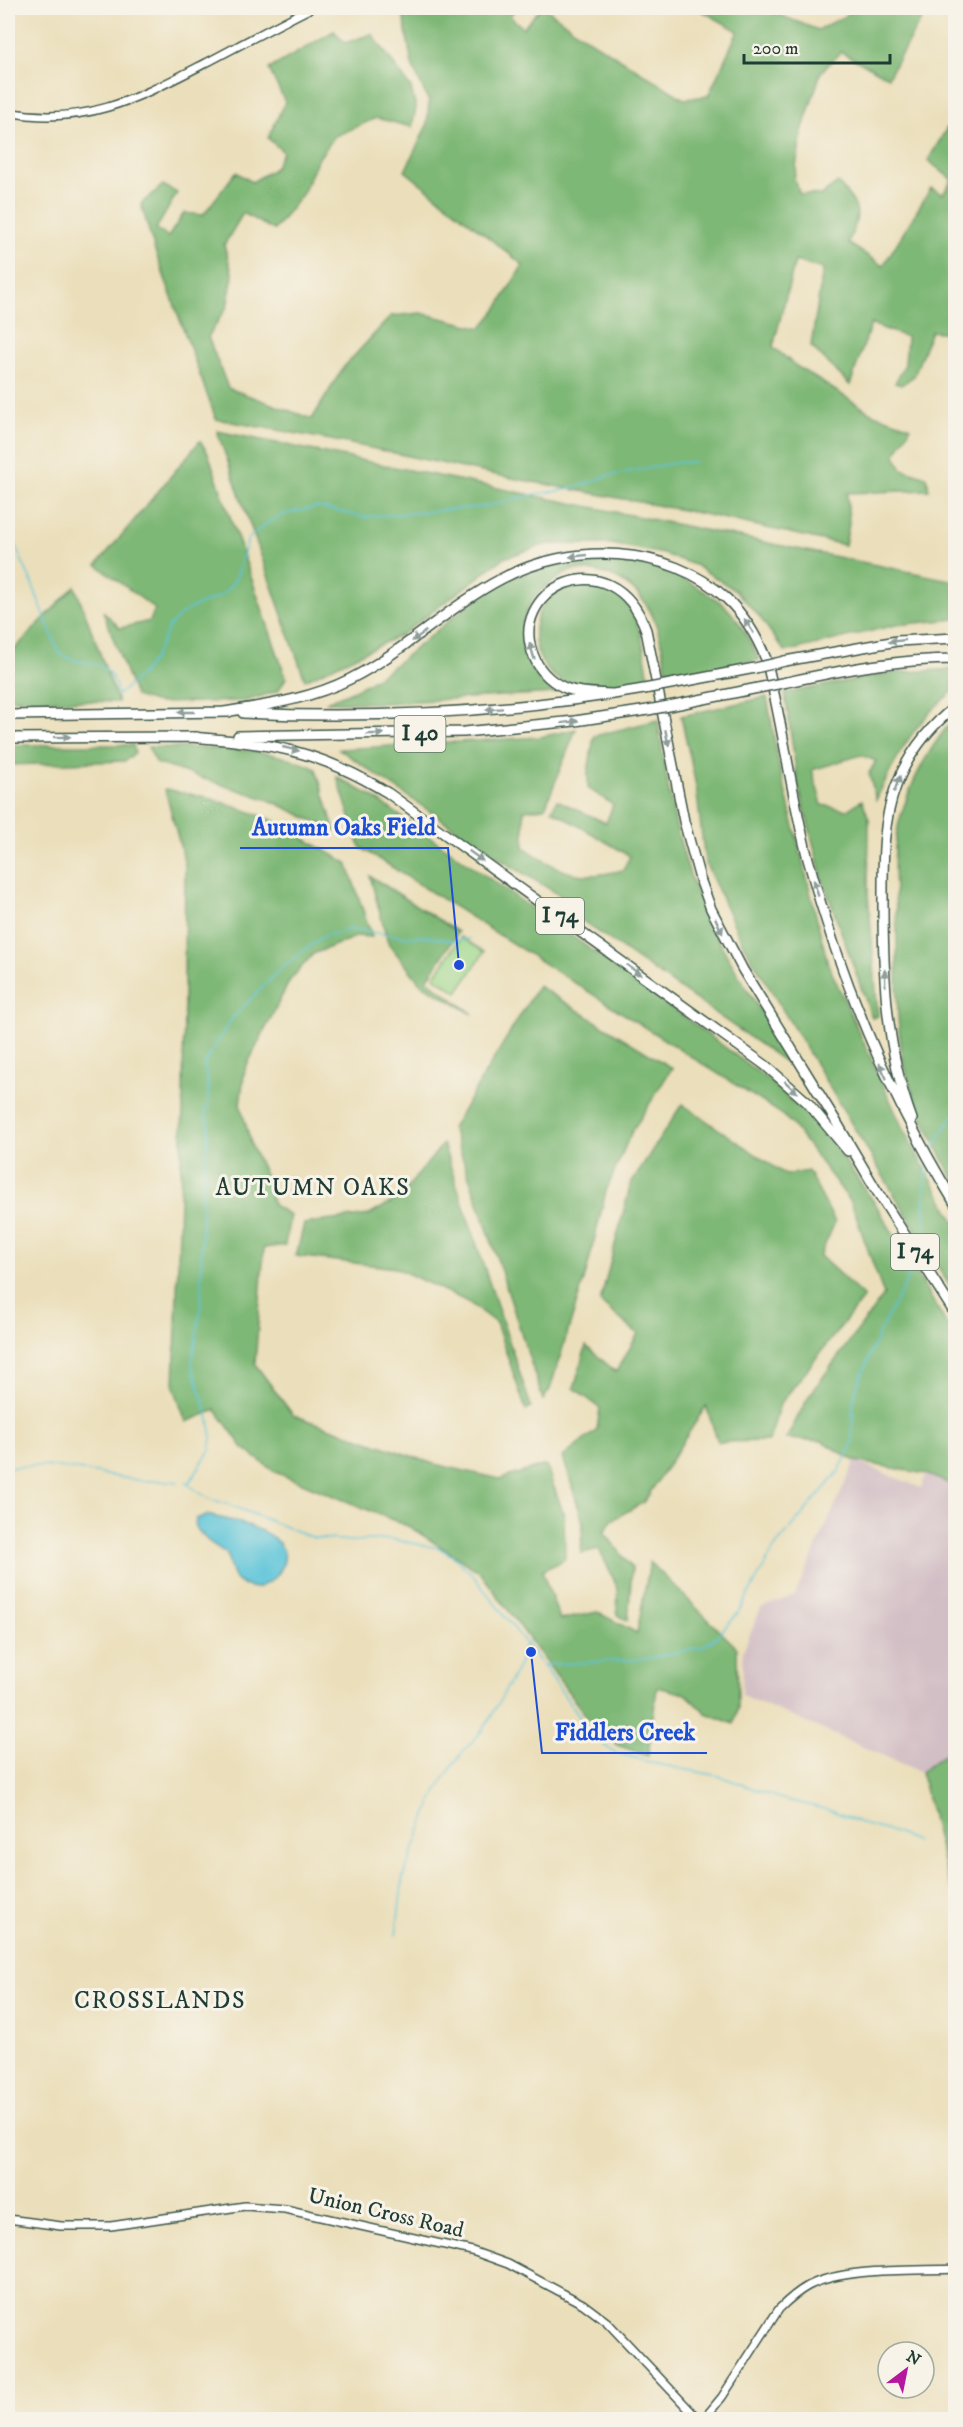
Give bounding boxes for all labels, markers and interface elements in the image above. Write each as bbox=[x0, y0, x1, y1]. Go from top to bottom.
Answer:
scale bar bbox=[744, 27, 890, 65]
text: 200 m bbox=[753, 38, 799, 60]
one-way arrow bbox=[568, 551, 587, 561]
one-way arrow bbox=[743, 618, 754, 635]
one-way arrow bbox=[411, 630, 427, 642]
one-way arrow bbox=[888, 637, 907, 646]
one-way arrow bbox=[527, 642, 536, 660]
one-way arrow bbox=[484, 704, 503, 714]
one-way arrow bbox=[176, 707, 195, 717]
road number: I 40 bbox=[394, 716, 446, 752]
one-way arrow bbox=[560, 717, 579, 727]
one-way arrow bbox=[663, 729, 672, 748]
one-way arrow bbox=[366, 730, 385, 739]
one-way arrow bbox=[52, 733, 71, 742]
one-way arrow bbox=[281, 745, 300, 755]
one-way arrow bbox=[892, 775, 902, 793]
callout: Autumn Oaks Field bbox=[240, 806, 448, 848]
text: Autumn Oaks Field bbox=[251, 813, 437, 843]
one-way arrow bbox=[469, 850, 484, 862]
one-way arrow bbox=[811, 879, 820, 897]
road number: I 74 bbox=[536, 898, 584, 934]
one-way arrow bbox=[714, 917, 724, 935]
one-way arrow bbox=[626, 964, 642, 976]
one-way arrow bbox=[880, 968, 890, 987]
one-way arrow bbox=[879, 1062, 888, 1079]
one-way arrow bbox=[783, 1080, 798, 1094]
district label: AUTUMN OAKS bbox=[216, 1173, 410, 1203]
road number: I 74 bbox=[891, 1234, 939, 1270]
callout: Fiddlers Creek bbox=[542, 1711, 707, 1753]
text: Fiddlers Creek bbox=[555, 1718, 696, 1748]
district label: CROSSLANDS bbox=[74, 1986, 246, 2016]
street label: Union Cross Road bbox=[306, 2182, 466, 2244]
north arrow bbox=[876, 2340, 936, 2400]
text: N bbox=[903, 2346, 924, 2370]

